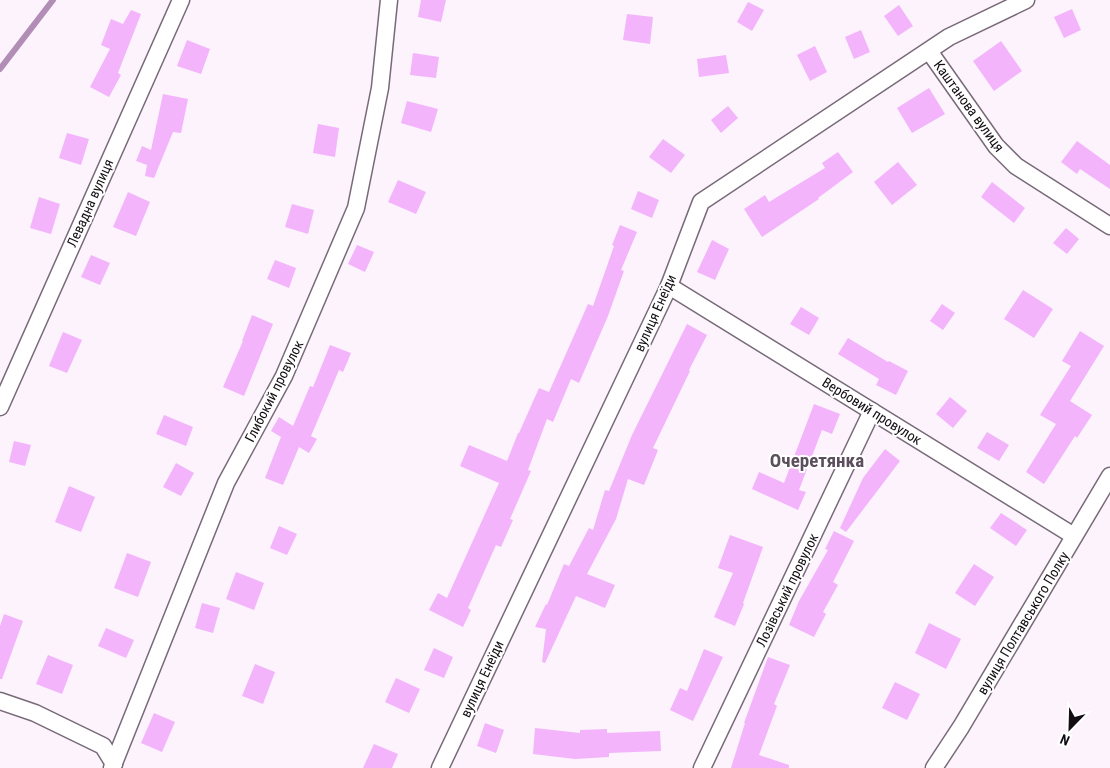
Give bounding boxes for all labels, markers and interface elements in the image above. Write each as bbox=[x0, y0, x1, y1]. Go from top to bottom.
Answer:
street label: Каштанова вулиця bbox=[930, 57, 1008, 155]
street label: Левадна вулиця bbox=[63, 157, 117, 249]
street label: вулиця Енеїди bbox=[631, 272, 679, 354]
street label: Глибокий провулок bbox=[241, 337, 307, 445]
street label: Вербовий провулок bbox=[819, 374, 925, 448]
district label: Очеретянка bbox=[770, 449, 864, 472]
street label: Лозівський провулок bbox=[753, 531, 821, 649]
street label: вулиця Полтавського Полку bbox=[974, 548, 1072, 697]
street label: вулиця Енеїди bbox=[457, 638, 507, 720]
north arrow bbox=[1045, 703, 1095, 753]
text: N bbox=[1058, 731, 1072, 749]

